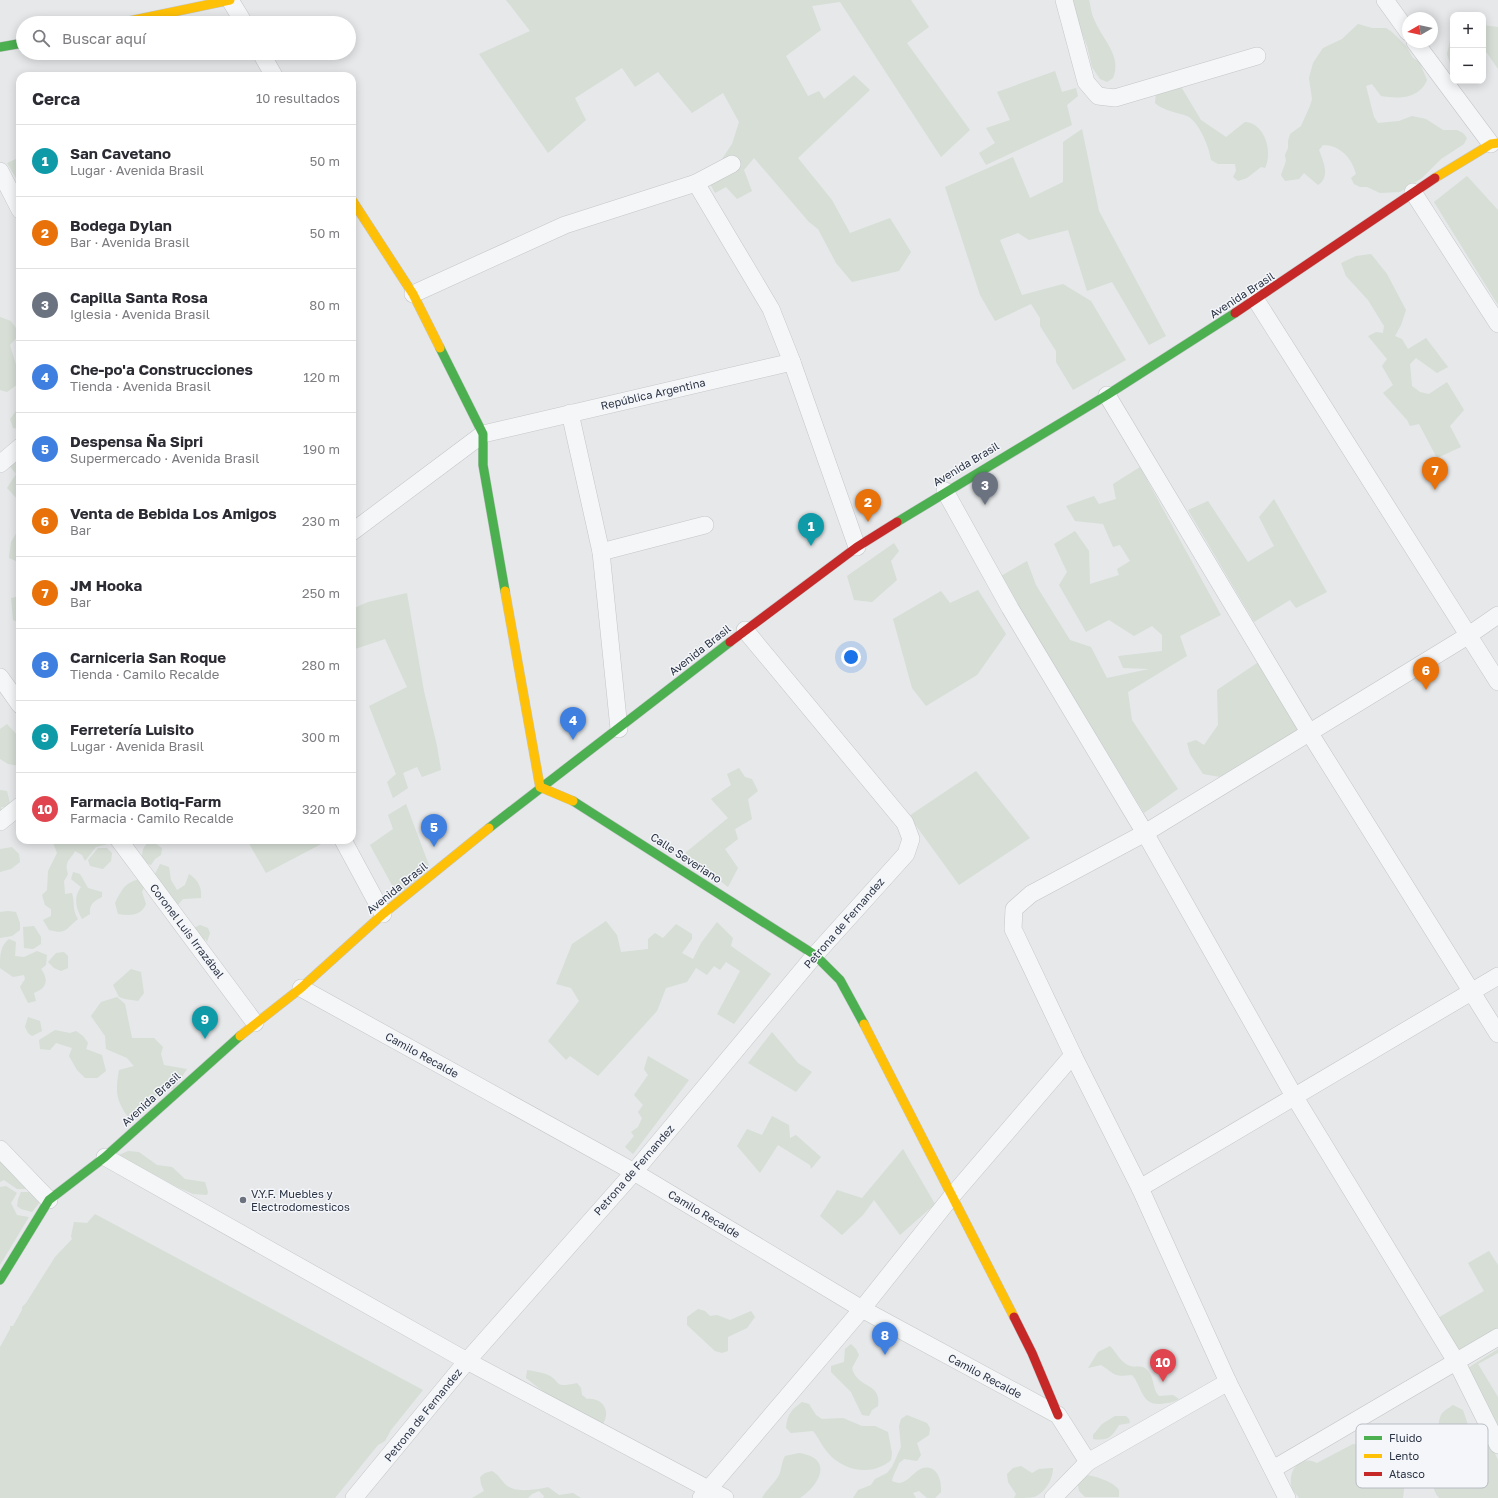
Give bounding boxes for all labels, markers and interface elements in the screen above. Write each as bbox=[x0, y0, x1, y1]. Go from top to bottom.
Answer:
north arrow bbox=[1402, 12, 1438, 48]
map controls bbox=[1450, 12, 1486, 84]
button: + bbox=[1450, 12, 1486, 48]
search box bbox=[16, 16, 356, 60]
icon: search bbox=[30, 27, 52, 49]
text: Buscar aquí bbox=[62, 29, 146, 47]
button: − bbox=[1450, 48, 1486, 84]
text: Cerca bbox=[32, 88, 80, 109]
text: 10 resultados bbox=[256, 90, 340, 106]
text: San Cavetano bbox=[70, 144, 171, 162]
text: 1 bbox=[42, 153, 48, 169]
text: 50 m bbox=[310, 153, 340, 169]
text: Lugar · Avenida Brasil bbox=[70, 162, 204, 178]
text: Bodega Dylan bbox=[70, 216, 172, 234]
text: 2 bbox=[41, 225, 49, 241]
text: 50 m bbox=[310, 225, 340, 241]
text: Bar · Avenida Brasil bbox=[70, 234, 190, 250]
street label: Avenida Brasil bbox=[1207, 269, 1277, 320]
text: Capilla Santa Rosa bbox=[70, 288, 208, 306]
text: 3 bbox=[41, 297, 49, 313]
text: 80 m bbox=[309, 297, 340, 313]
text: Iglesia · Avenida Brasil bbox=[70, 306, 210, 322]
text: Che-po'a Construcciones bbox=[70, 360, 253, 378]
text: 4 bbox=[41, 369, 49, 385]
text: 120 m bbox=[303, 369, 340, 385]
street label: República Argentina bbox=[599, 375, 707, 412]
text: Tienda · Avenida Brasil bbox=[70, 378, 211, 394]
text: Despensa Ña Sipri bbox=[70, 432, 203, 450]
street label: Avenida Brasil bbox=[930, 439, 1001, 488]
text: 5 bbox=[41, 441, 49, 457]
text: 190 m bbox=[303, 441, 340, 457]
text: Supermercado · Avenida Brasil bbox=[70, 450, 260, 466]
pin: 7 bbox=[1422, 457, 1448, 490]
pin: 3 bbox=[972, 472, 998, 505]
pin: 2 bbox=[855, 489, 881, 522]
text: Venta de Bebida Los Amigos bbox=[70, 504, 277, 522]
text: 6 bbox=[41, 513, 49, 529]
text: 230 m bbox=[302, 513, 340, 529]
pin: 1 bbox=[798, 513, 824, 546]
text: Bar bbox=[70, 522, 91, 538]
text: JM Hooka bbox=[70, 576, 142, 594]
text: 7 bbox=[41, 585, 49, 601]
text: 250 m bbox=[302, 585, 340, 601]
text: Bar bbox=[70, 594, 91, 610]
street label: Avenida Brasil bbox=[666, 621, 733, 678]
your location bbox=[841, 647, 861, 667]
text: Carniceria San Roque bbox=[70, 648, 226, 666]
text: 8 bbox=[41, 657, 49, 673]
text: 280 m bbox=[302, 657, 340, 673]
pin: 6 bbox=[1413, 657, 1439, 690]
text: Tienda · Camilo Recalde bbox=[70, 666, 219, 682]
pin: 4 bbox=[560, 707, 586, 740]
text: Ferretería Luisito bbox=[70, 720, 194, 738]
text: 9 bbox=[41, 729, 49, 745]
text: 300 m bbox=[302, 729, 340, 745]
text: Lugar · Avenida Brasil bbox=[70, 738, 204, 754]
text: Farmacia Botiq-Farm bbox=[70, 792, 221, 810]
text: 10 bbox=[37, 801, 53, 817]
text: 320 m bbox=[302, 801, 340, 817]
text: Farmacia · Camilo Recalde bbox=[70, 810, 234, 826]
pin: 5 bbox=[421, 814, 447, 847]
street label: Calle Severiano bbox=[648, 830, 725, 886]
street label: Avenida Brasil bbox=[364, 859, 430, 916]
street label: Petrona de Fernandez bbox=[801, 874, 887, 971]
street label: Coronel Luis Irrazábal bbox=[148, 881, 227, 981]
pin: 9 bbox=[192, 1006, 218, 1039]
street label: Camilo Recalde bbox=[383, 1029, 461, 1080]
street label: Avenida Brasil bbox=[119, 1069, 183, 1128]
street label: Petrona de Fernandez bbox=[591, 1121, 677, 1218]
place label: V.Y.F. Muebles y Electrodomesticos bbox=[251, 1187, 350, 1213]
street label: Camilo Recalde bbox=[666, 1187, 743, 1240]
marker: V.Y.F. Muebles y Electrodomesticos bbox=[238, 1195, 248, 1205]
pin: 8 bbox=[872, 1322, 898, 1355]
pin: 10 bbox=[1150, 1349, 1176, 1382]
street label: Camilo Recalde bbox=[946, 1351, 1024, 1400]
street label: Petrona de Fernandez bbox=[381, 1365, 464, 1464]
legend bbox=[1356, 1424, 1488, 1488]
text: Fluido bbox=[1389, 1431, 1422, 1444]
text: Lento bbox=[1389, 1449, 1420, 1462]
text: Atasco bbox=[1389, 1467, 1425, 1480]

